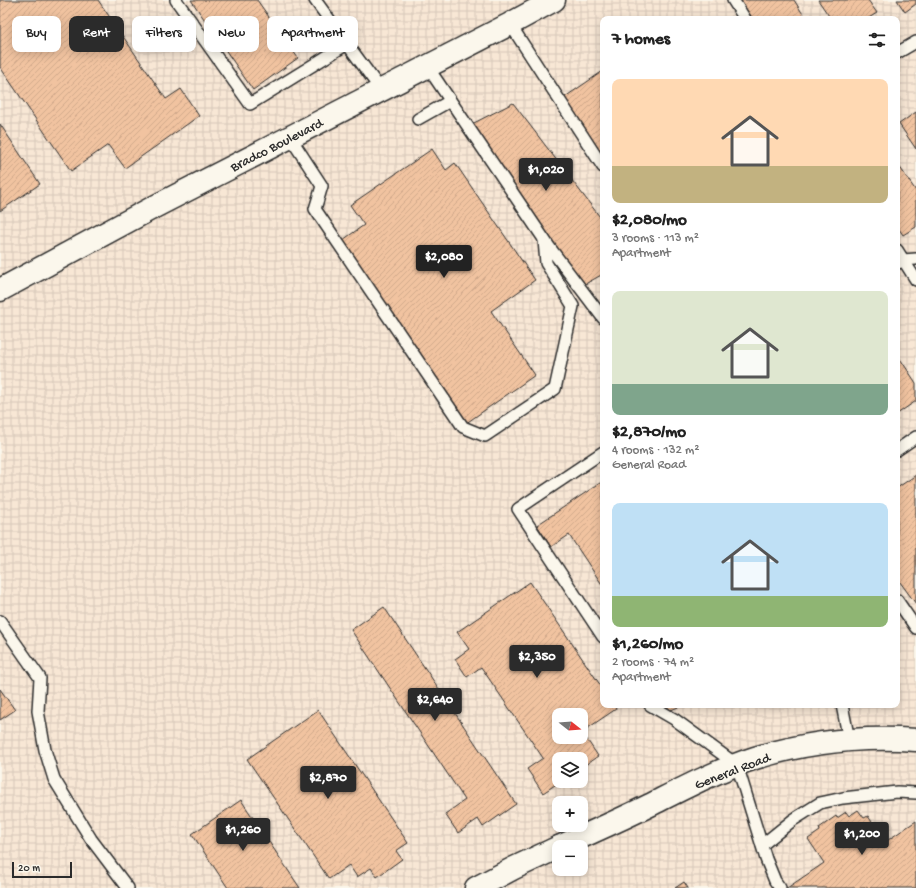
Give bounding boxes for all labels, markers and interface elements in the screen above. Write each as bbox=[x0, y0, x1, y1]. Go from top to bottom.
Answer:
chip: Buy bbox=[12, 16, 61, 52]
chip: Rent bbox=[69, 16, 124, 52]
chip: Filters bbox=[132, 16, 196, 52]
chip: New bbox=[204, 16, 259, 52]
chip: Apartment bbox=[267, 16, 358, 52]
icon: filters bbox=[866, 29, 888, 51]
text: 7 homes bbox=[612, 30, 670, 50]
icon: home bbox=[714, 105, 786, 177]
street label: Bradco Boulevard bbox=[227, 115, 328, 177]
pin: $1,020 bbox=[513, 158, 579, 192]
text: $1,020 bbox=[528, 163, 564, 178]
text: $2,080/mo bbox=[612, 211, 687, 231]
text: 3 rooms · 113 m² bbox=[612, 231, 699, 246]
pin: $2,080 bbox=[411, 245, 477, 279]
text: Apartment bbox=[612, 246, 671, 261]
text: $2,080 bbox=[425, 250, 463, 265]
icon: home bbox=[714, 317, 786, 389]
text: $2,870/mo bbox=[612, 423, 686, 443]
text: 4 rooms · 132 m² bbox=[612, 443, 699, 458]
text: General Road bbox=[612, 458, 686, 473]
icon: home bbox=[714, 529, 786, 601]
text: $1,260/mo bbox=[612, 635, 683, 655]
pin: $2,350 bbox=[504, 645, 570, 679]
text: $2,350 bbox=[518, 650, 556, 665]
text: 2 rooms · 74 m² bbox=[612, 655, 694, 670]
text: Apartment bbox=[612, 670, 671, 685]
pin: $2,640 bbox=[402, 688, 468, 722]
text: $2,640 bbox=[417, 693, 453, 708]
north arrow bbox=[552, 708, 588, 744]
map controls bbox=[552, 708, 588, 876]
street label: General Road bbox=[693, 749, 775, 795]
button: layers bbox=[552, 752, 588, 788]
pin: $2,870 bbox=[295, 766, 361, 800]
text: $2,870 bbox=[309, 771, 347, 786]
button: + bbox=[552, 796, 588, 832]
pin: $1,260 bbox=[210, 818, 276, 852]
pin: $1,200 bbox=[829, 822, 895, 856]
text: $1,260 bbox=[225, 823, 261, 838]
text: $1,200 bbox=[844, 827, 880, 842]
button: − bbox=[552, 840, 588, 876]
scale bar bbox=[12, 860, 72, 879]
text: 20 m bbox=[18, 863, 40, 875]

